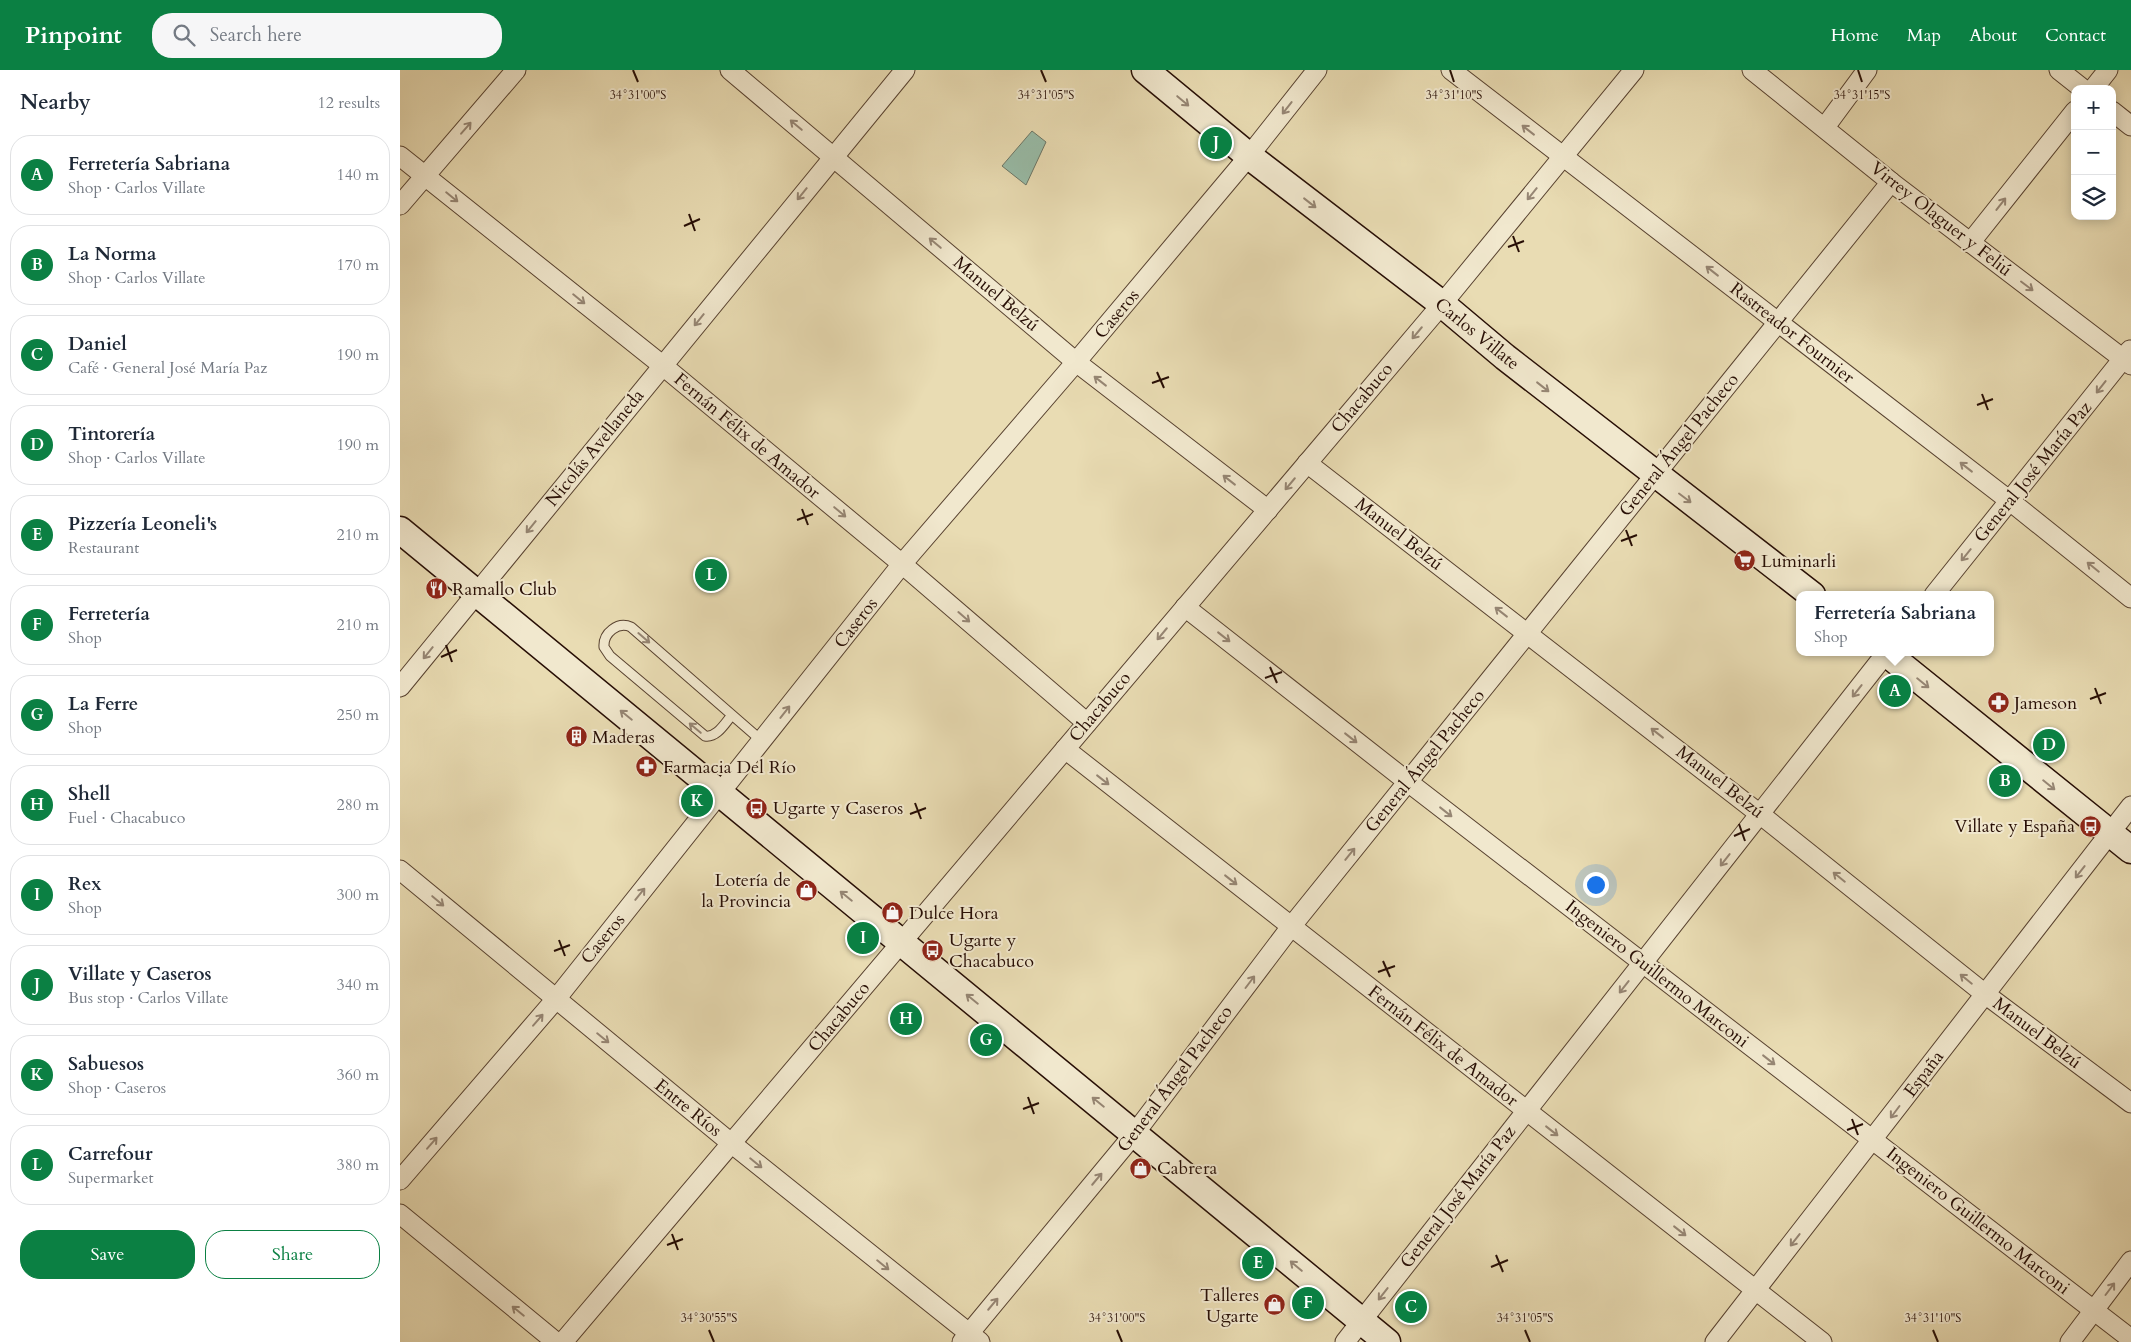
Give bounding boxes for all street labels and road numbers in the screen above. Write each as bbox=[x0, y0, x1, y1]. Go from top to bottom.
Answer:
street label: Virrey Olaguer y Feliú bbox=[1865, 156, 2017, 282]
street label: Manuel Belzú bbox=[948, 251, 1044, 338]
street label: Rastreador Fournier bbox=[1725, 276, 1860, 390]
street label: Caseros bbox=[1089, 284, 1145, 344]
street label: Carlos Villate bbox=[1429, 292, 1525, 376]
street label: Chacabuco bbox=[1325, 357, 1399, 439]
street label: Fernán Félix de Amador bbox=[668, 367, 826, 505]
street label: General Ángel Pacheco bbox=[1613, 368, 1745, 522]
street label: Nicolás Avellaneda bbox=[540, 384, 650, 512]
street label: General José María Paz bbox=[1968, 396, 2098, 548]
street label: Manuel Belzú bbox=[1350, 492, 1448, 576]
street label: Caseros bbox=[828, 592, 884, 654]
street label: Chacabuco bbox=[1063, 666, 1137, 748]
street label: General Ángel Pacheco bbox=[1359, 684, 1491, 838]
street label: Manuel Belzú bbox=[1671, 740, 1769, 824]
street label: Ingeniero Guillermo Marconi bbox=[1560, 894, 1754, 1054]
street label: Caseros bbox=[575, 909, 631, 969]
street label: Chacabuco bbox=[802, 976, 876, 1058]
street label: Fernán Félix de Amador bbox=[1363, 979, 1524, 1113]
street label: Manuel Belzú bbox=[1987, 991, 2087, 1075]
street label: General Ángel Pacheco bbox=[1111, 1000, 1239, 1158]
street label: España bbox=[1898, 1045, 1950, 1102]
street label: Entre Ríos bbox=[649, 1073, 727, 1143]
street label: General José María Paz bbox=[1394, 1120, 1522, 1274]
street label: Ingeniero Guillermo Marconi bbox=[1881, 1141, 2075, 1301]

